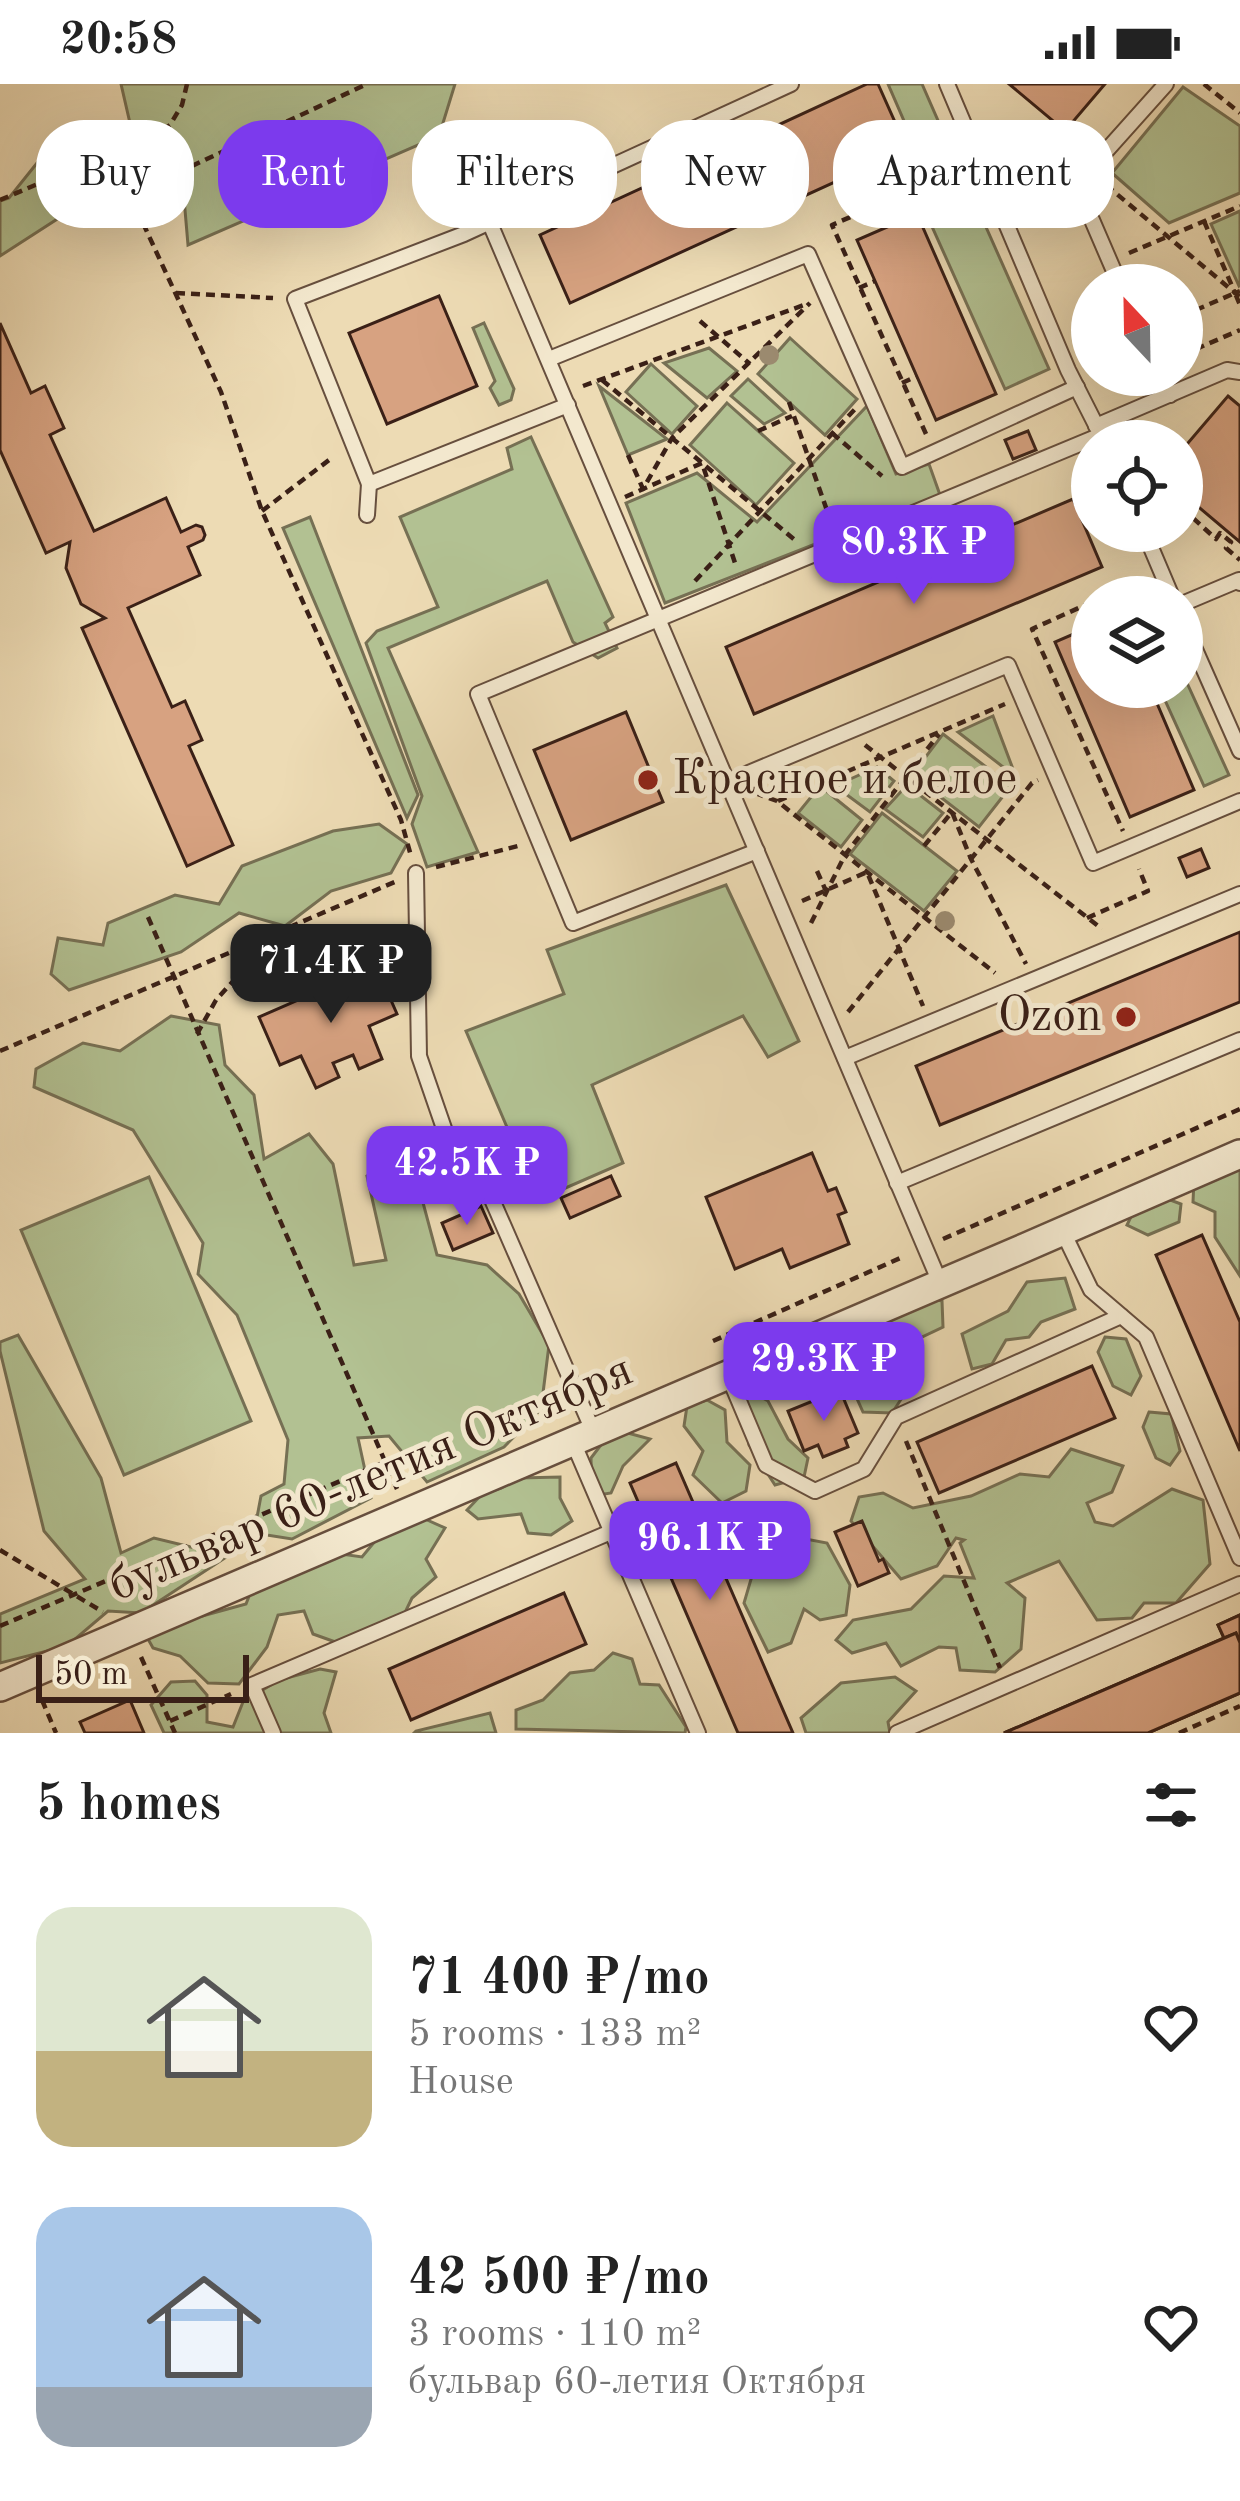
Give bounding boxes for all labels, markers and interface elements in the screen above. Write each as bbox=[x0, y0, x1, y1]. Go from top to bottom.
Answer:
text: 20:58 bbox=[60, 19, 177, 64]
chip: Buy bbox=[36, 120, 194, 228]
chip: Rent bbox=[218, 120, 388, 228]
chip: Filters bbox=[412, 120, 617, 228]
chip: New bbox=[641, 120, 809, 228]
chip: Apartment bbox=[833, 120, 1114, 228]
north arrow bbox=[1071, 264, 1203, 396]
map controls bbox=[1071, 264, 1203, 708]
button: locate bbox=[1071, 420, 1203, 552]
pin: 80.3K ₽ bbox=[803, 505, 1025, 607]
text: 80.3K ₽ bbox=[840, 524, 988, 563]
button: layers bbox=[1071, 576, 1203, 708]
place label: Красное и белое bbox=[672, 756, 1017, 804]
marker: Красное и белое bbox=[635, 767, 661, 793]
pin: 71.4K ₽ bbox=[220, 924, 442, 1026]
text: 71.4K ₽ bbox=[257, 943, 405, 982]
place label: Ozon bbox=[998, 993, 1102, 1041]
marker: Ozon bbox=[1113, 1004, 1139, 1030]
pin: 42.5K ₽ bbox=[356, 1126, 578, 1228]
text: 42.5K ₽ bbox=[393, 1145, 541, 1184]
pin: 29.3K ₽ bbox=[713, 1322, 935, 1424]
text: 29.3K ₽ bbox=[750, 1341, 898, 1380]
street label: бульвар 60-летия Октября bbox=[102, 1347, 640, 1611]
pin: 96.1K ₽ bbox=[599, 1501, 821, 1603]
text: 96.1K ₽ bbox=[636, 1520, 784, 1559]
scale bar bbox=[36, 1649, 249, 1702]
text: 50 m bbox=[54, 1659, 128, 1692]
icon: filters bbox=[1138, 1772, 1204, 1838]
text: 5 homes bbox=[36, 1780, 221, 1831]
text: 71 400 ₽/mo bbox=[408, 1954, 710, 2005]
icon: home bbox=[132, 1955, 276, 2099]
icon: heart bbox=[1138, 1994, 1204, 2060]
text: 5 rooms · 133 m² bbox=[408, 2015, 701, 2054]
text: House bbox=[408, 2063, 514, 2102]
text: 42 500 ₽/mo bbox=[408, 2254, 710, 2305]
icon: home bbox=[132, 2255, 276, 2399]
icon: heart bbox=[1138, 2294, 1204, 2360]
text: 3 rooms · 110 m² bbox=[408, 2315, 701, 2354]
text: бульвар 60-летия Октября bbox=[408, 2363, 866, 2402]

